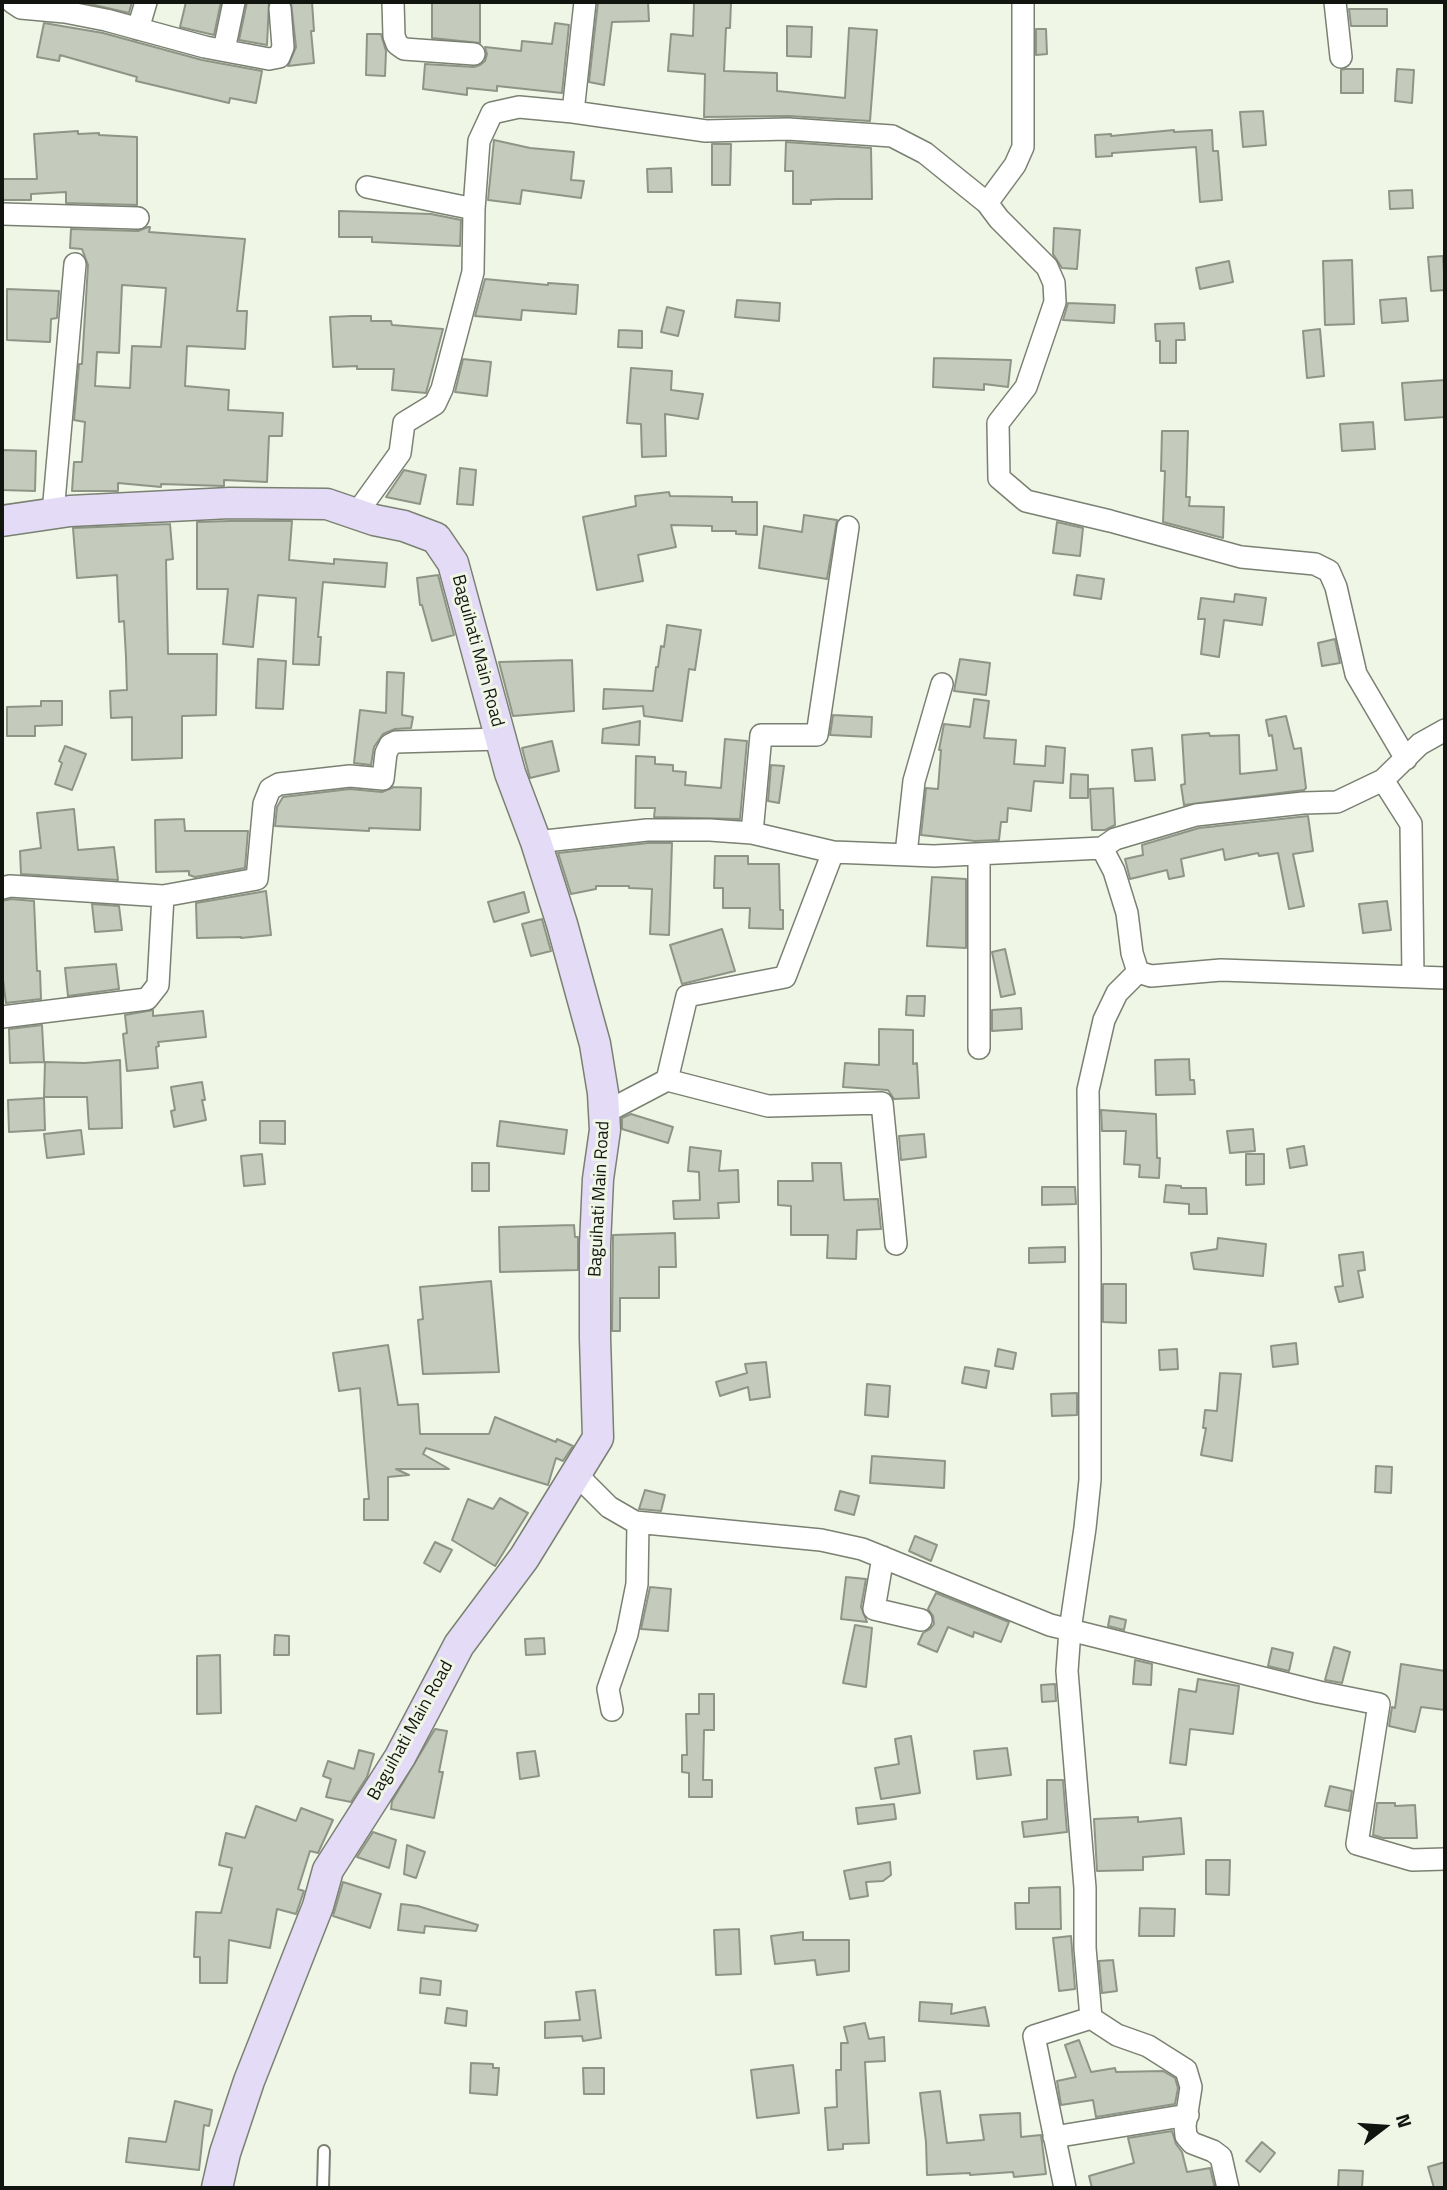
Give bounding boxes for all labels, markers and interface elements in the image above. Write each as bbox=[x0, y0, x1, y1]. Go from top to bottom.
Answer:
street label: Baguihati Main Road bbox=[446, 573, 508, 729]
street label: Baguihati Main Road bbox=[585, 1120, 615, 1278]
street label: Baguihati Main Road bbox=[364, 1657, 458, 1805]
north arrow bbox=[1349, 2092, 1419, 2162]
text: N bbox=[1389, 2110, 1420, 2131]

